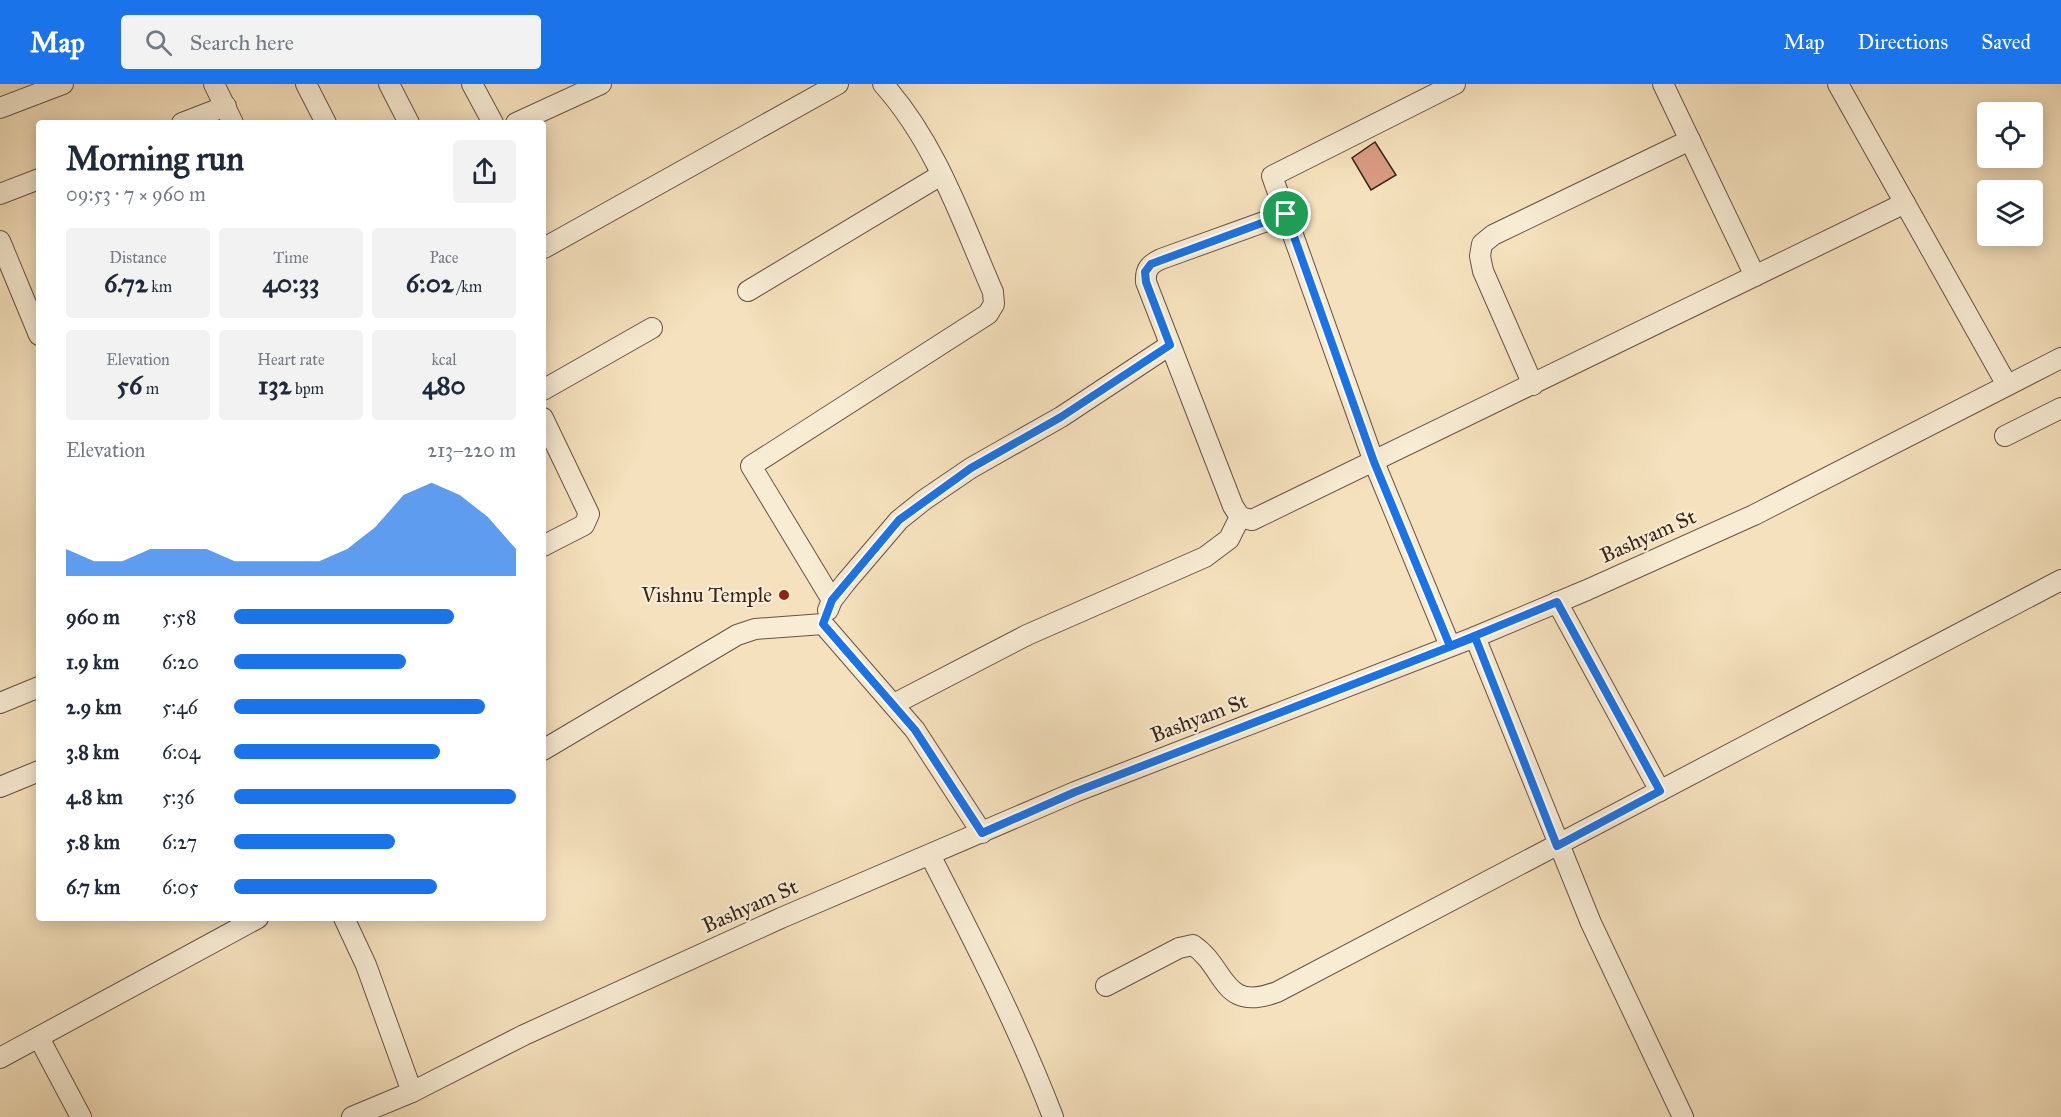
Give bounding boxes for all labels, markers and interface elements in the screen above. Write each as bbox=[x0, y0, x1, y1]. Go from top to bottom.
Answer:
search box bbox=[121, 15, 541, 69]
text: Map bbox=[30, 25, 85, 60]
icon: search bbox=[142, 26, 175, 59]
text: Search here bbox=[190, 29, 294, 56]
text: Map bbox=[1784, 29, 1825, 55]
text: Directions bbox=[1858, 29, 1948, 55]
text: Saved bbox=[1981, 29, 2031, 55]
map controls bbox=[1977, 102, 2043, 246]
button: locate bbox=[1977, 102, 2043, 168]
text: Morning run bbox=[66, 139, 244, 179]
button: share bbox=[453, 140, 516, 203]
button: layers bbox=[1977, 180, 2043, 246]
text: 09:53 · 7 × 960 m bbox=[66, 182, 206, 206]
pin bbox=[1260, 188, 1311, 239]
icon: arrive bbox=[1269, 197, 1302, 230]
text: Distance bbox=[109, 248, 167, 267]
text: Time bbox=[273, 248, 309, 267]
text: Pace bbox=[429, 248, 459, 267]
text: 6.72 bbox=[104, 267, 148, 299]
text: 40:33 bbox=[263, 267, 319, 299]
text: 6:02 bbox=[406, 267, 454, 299]
text: km bbox=[148, 277, 172, 296]
text: /km bbox=[454, 277, 482, 296]
text: Elevation bbox=[106, 350, 170, 369]
text: Heart rate bbox=[257, 350, 325, 369]
text: kcal bbox=[431, 350, 457, 369]
text: 56 bbox=[117, 369, 142, 401]
text: 132 bbox=[258, 369, 291, 401]
text: 480 bbox=[422, 369, 466, 401]
text: m bbox=[142, 379, 159, 398]
text: bpm bbox=[291, 379, 324, 398]
text: Elevation bbox=[66, 438, 145, 462]
text: 213–220 m bbox=[427, 438, 516, 462]
street label: Bashyam St bbox=[1596, 503, 1700, 569]
place label: Vishnu Temple bbox=[641, 582, 772, 608]
marker: Vishnu Temple bbox=[777, 588, 791, 602]
text: 960 m bbox=[66, 605, 120, 629]
text: 5:58 bbox=[162, 605, 196, 629]
text: 1.9 km bbox=[66, 650, 119, 674]
text: 6:20 bbox=[162, 650, 199, 674]
street label: Bashyam St bbox=[1147, 687, 1252, 748]
text: 2.9 km bbox=[66, 695, 122, 719]
text: 5:46 bbox=[162, 695, 198, 719]
text: 3.8 km bbox=[66, 740, 119, 764]
text: 6:04 bbox=[162, 740, 200, 764]
text: 4.8 km bbox=[66, 785, 123, 809]
text: 5:36 bbox=[162, 785, 195, 809]
text: 5.8 km bbox=[66, 830, 120, 854]
text: 6:27 bbox=[162, 830, 197, 854]
street label: Bashyam St bbox=[698, 873, 802, 939]
text: 6.7 km bbox=[66, 875, 120, 899]
text: 6:05 bbox=[162, 875, 198, 899]

